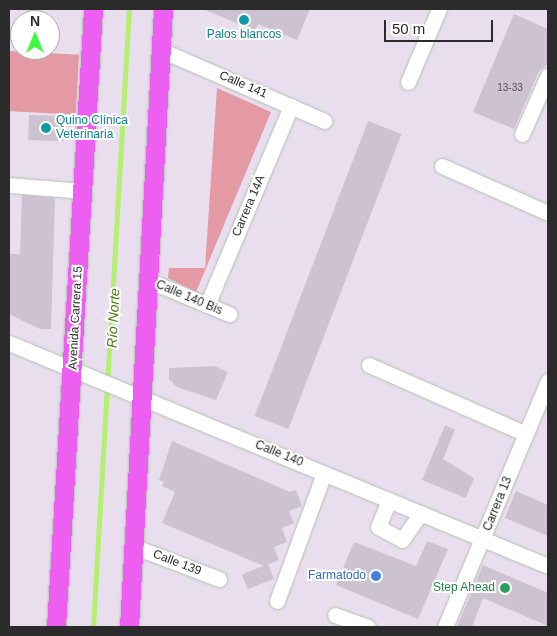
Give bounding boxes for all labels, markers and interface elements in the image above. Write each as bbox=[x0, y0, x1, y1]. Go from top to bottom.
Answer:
north arrow bbox=[10, 10, 60, 60]
scale bar bbox=[387, 10, 496, 42]
text: N bbox=[30, 13, 40, 29]
marker: Palos blancos bbox=[238, 14, 250, 26]
text: 50 m bbox=[392, 20, 425, 37]
place label: Palos blancos bbox=[207, 28, 281, 42]
street label: Calle 141 bbox=[217, 68, 269, 102]
house number: 13-33 bbox=[497, 82, 523, 94]
place label: Quino Clínica Veterinaria bbox=[56, 114, 128, 142]
marker: Quino Clínica Veterinaria bbox=[40, 122, 52, 134]
street label: Carrera 14A bbox=[230, 173, 268, 239]
street label: Avenida Carrera 15 bbox=[66, 266, 86, 370]
street label: Calle 140 Bis bbox=[154, 278, 224, 318]
water label: Río Norte bbox=[103, 288, 123, 348]
street label: Calle 140 bbox=[253, 438, 305, 470]
street label: Carrera 13 bbox=[481, 475, 515, 533]
street label: Calle 139 bbox=[151, 547, 203, 579]
place label: Farmatodo bbox=[308, 569, 366, 583]
marker: Farmatodo bbox=[370, 570, 382, 582]
place label: Step Ahead bbox=[432, 581, 495, 595]
marker: Step Ahead bbox=[499, 582, 511, 594]

